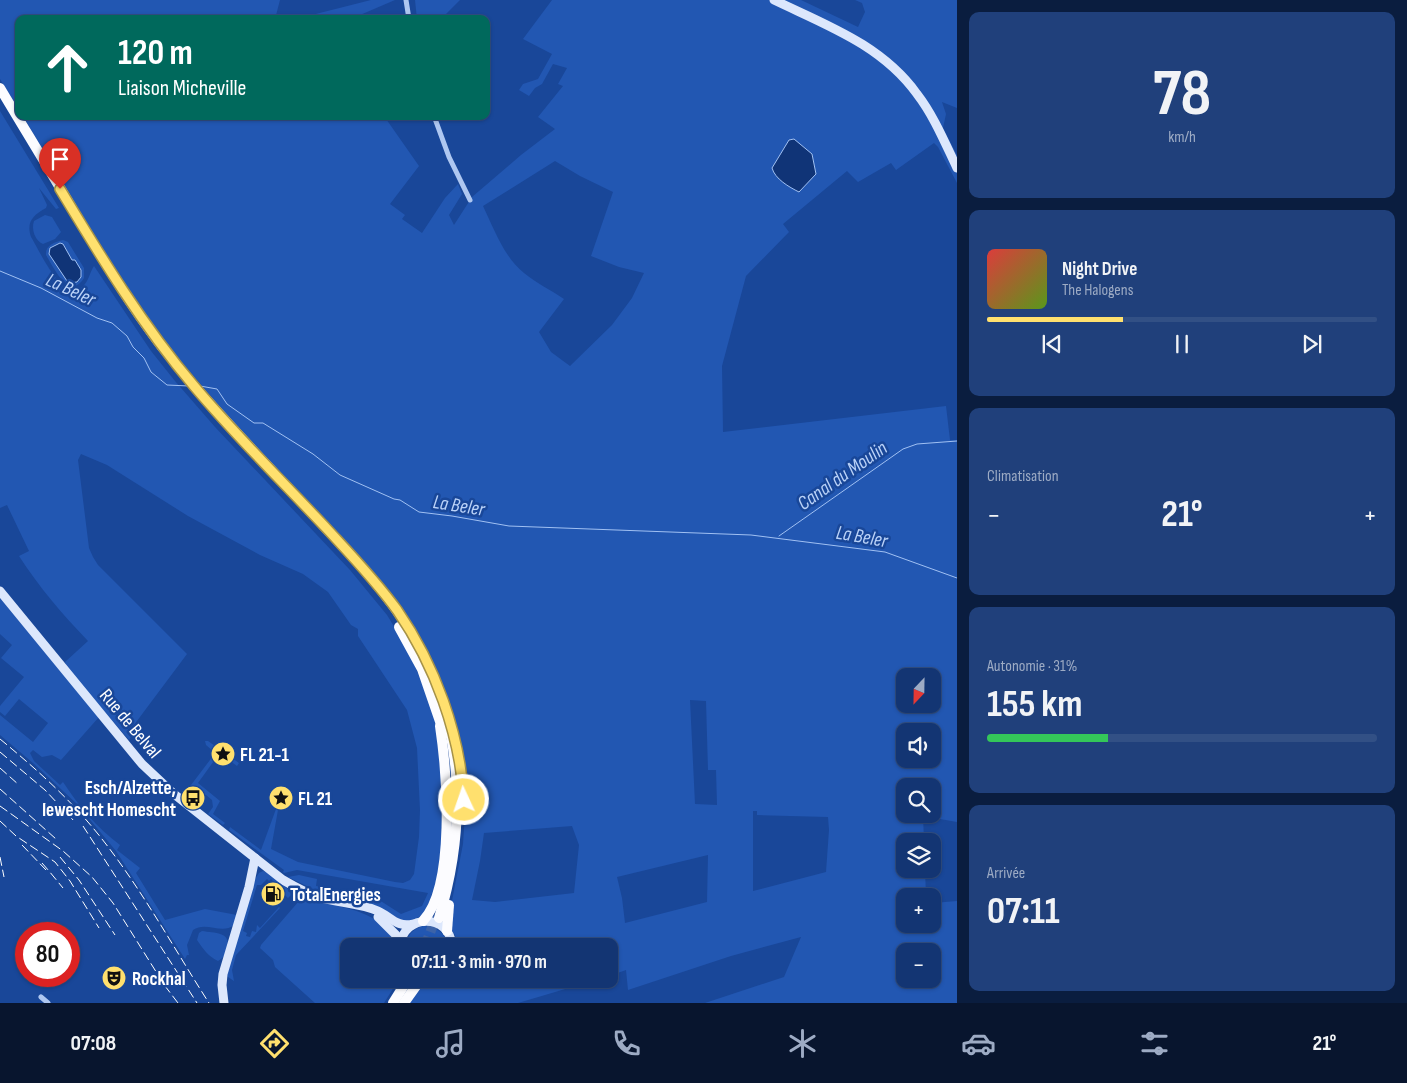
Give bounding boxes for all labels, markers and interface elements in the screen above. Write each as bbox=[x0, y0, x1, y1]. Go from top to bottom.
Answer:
text: 120 m bbox=[118, 32, 193, 75]
icon: ahead bbox=[35, 35, 100, 100]
text: 78 bbox=[1153, 56, 1211, 134]
text: Liaison Micheville bbox=[118, 75, 246, 102]
text: km/h bbox=[1168, 128, 1196, 147]
pin bbox=[39, 138, 81, 189]
icon: arrive bbox=[46, 145, 74, 173]
text: Night Drive bbox=[1062, 258, 1137, 281]
water label: La Beler bbox=[42, 268, 100, 312]
text: The Halogens bbox=[1062, 281, 1133, 300]
icon: previous bbox=[1038, 330, 1066, 358]
icon: pause bbox=[1168, 330, 1196, 358]
icon: next bbox=[1298, 330, 1326, 358]
water label: Canal du Moulin bbox=[793, 436, 892, 516]
text: Climatisation bbox=[987, 467, 1059, 486]
water label: La Beler bbox=[431, 490, 488, 522]
text: 21° bbox=[1161, 492, 1203, 537]
text: − bbox=[987, 499, 1001, 532]
text: + bbox=[1363, 499, 1377, 532]
water label: La Beler bbox=[834, 521, 891, 554]
text: Autonomie · 31% bbox=[987, 657, 1077, 676]
north arrow bbox=[896, 668, 941, 712]
map controls bbox=[896, 668, 941, 988]
text: 155 km bbox=[987, 682, 1083, 727]
street label: Rue de Belval bbox=[94, 685, 166, 763]
button: sound bbox=[896, 723, 941, 768]
place icon: FL 21-1 bbox=[210, 741, 236, 767]
place label: FL 21-1 bbox=[240, 744, 289, 767]
position arrow bbox=[437, 773, 489, 825]
place label: Esch/Alzette, Iewescht Homescht bbox=[42, 777, 176, 822]
button: search bbox=[896, 778, 941, 823]
bus stop icon: Esch/Alzette, Iewescht Homescht bbox=[180, 785, 206, 811]
place icon: FL 21 bbox=[268, 785, 294, 811]
place label: FL 21 bbox=[298, 788, 333, 811]
button: layers bbox=[896, 833, 941, 878]
text: Arrivée bbox=[987, 864, 1025, 883]
fuel station icon: TotalEnergies bbox=[260, 881, 286, 907]
place label: TotalEnergies bbox=[290, 884, 381, 907]
button: + bbox=[896, 888, 941, 933]
text: 07:11 bbox=[987, 889, 1060, 934]
speed limit sign: 80 bbox=[15, 922, 80, 987]
button: − bbox=[896, 943, 941, 988]
text: 07:11 · 3 min · 970 m bbox=[411, 951, 547, 974]
theatre icon: Rockhal bbox=[101, 965, 127, 991]
place label: Rockhal bbox=[132, 968, 186, 991]
icon: directions bbox=[257, 1026, 292, 1061]
icon: music bbox=[433, 1026, 468, 1061]
icon: phone bbox=[609, 1026, 644, 1061]
icon: climate bbox=[785, 1026, 820, 1061]
icon: car bbox=[961, 1026, 996, 1061]
icon: filters bbox=[1137, 1026, 1172, 1061]
text: 07:08 bbox=[70, 1030, 116, 1057]
text: 21° bbox=[1313, 1030, 1336, 1057]

